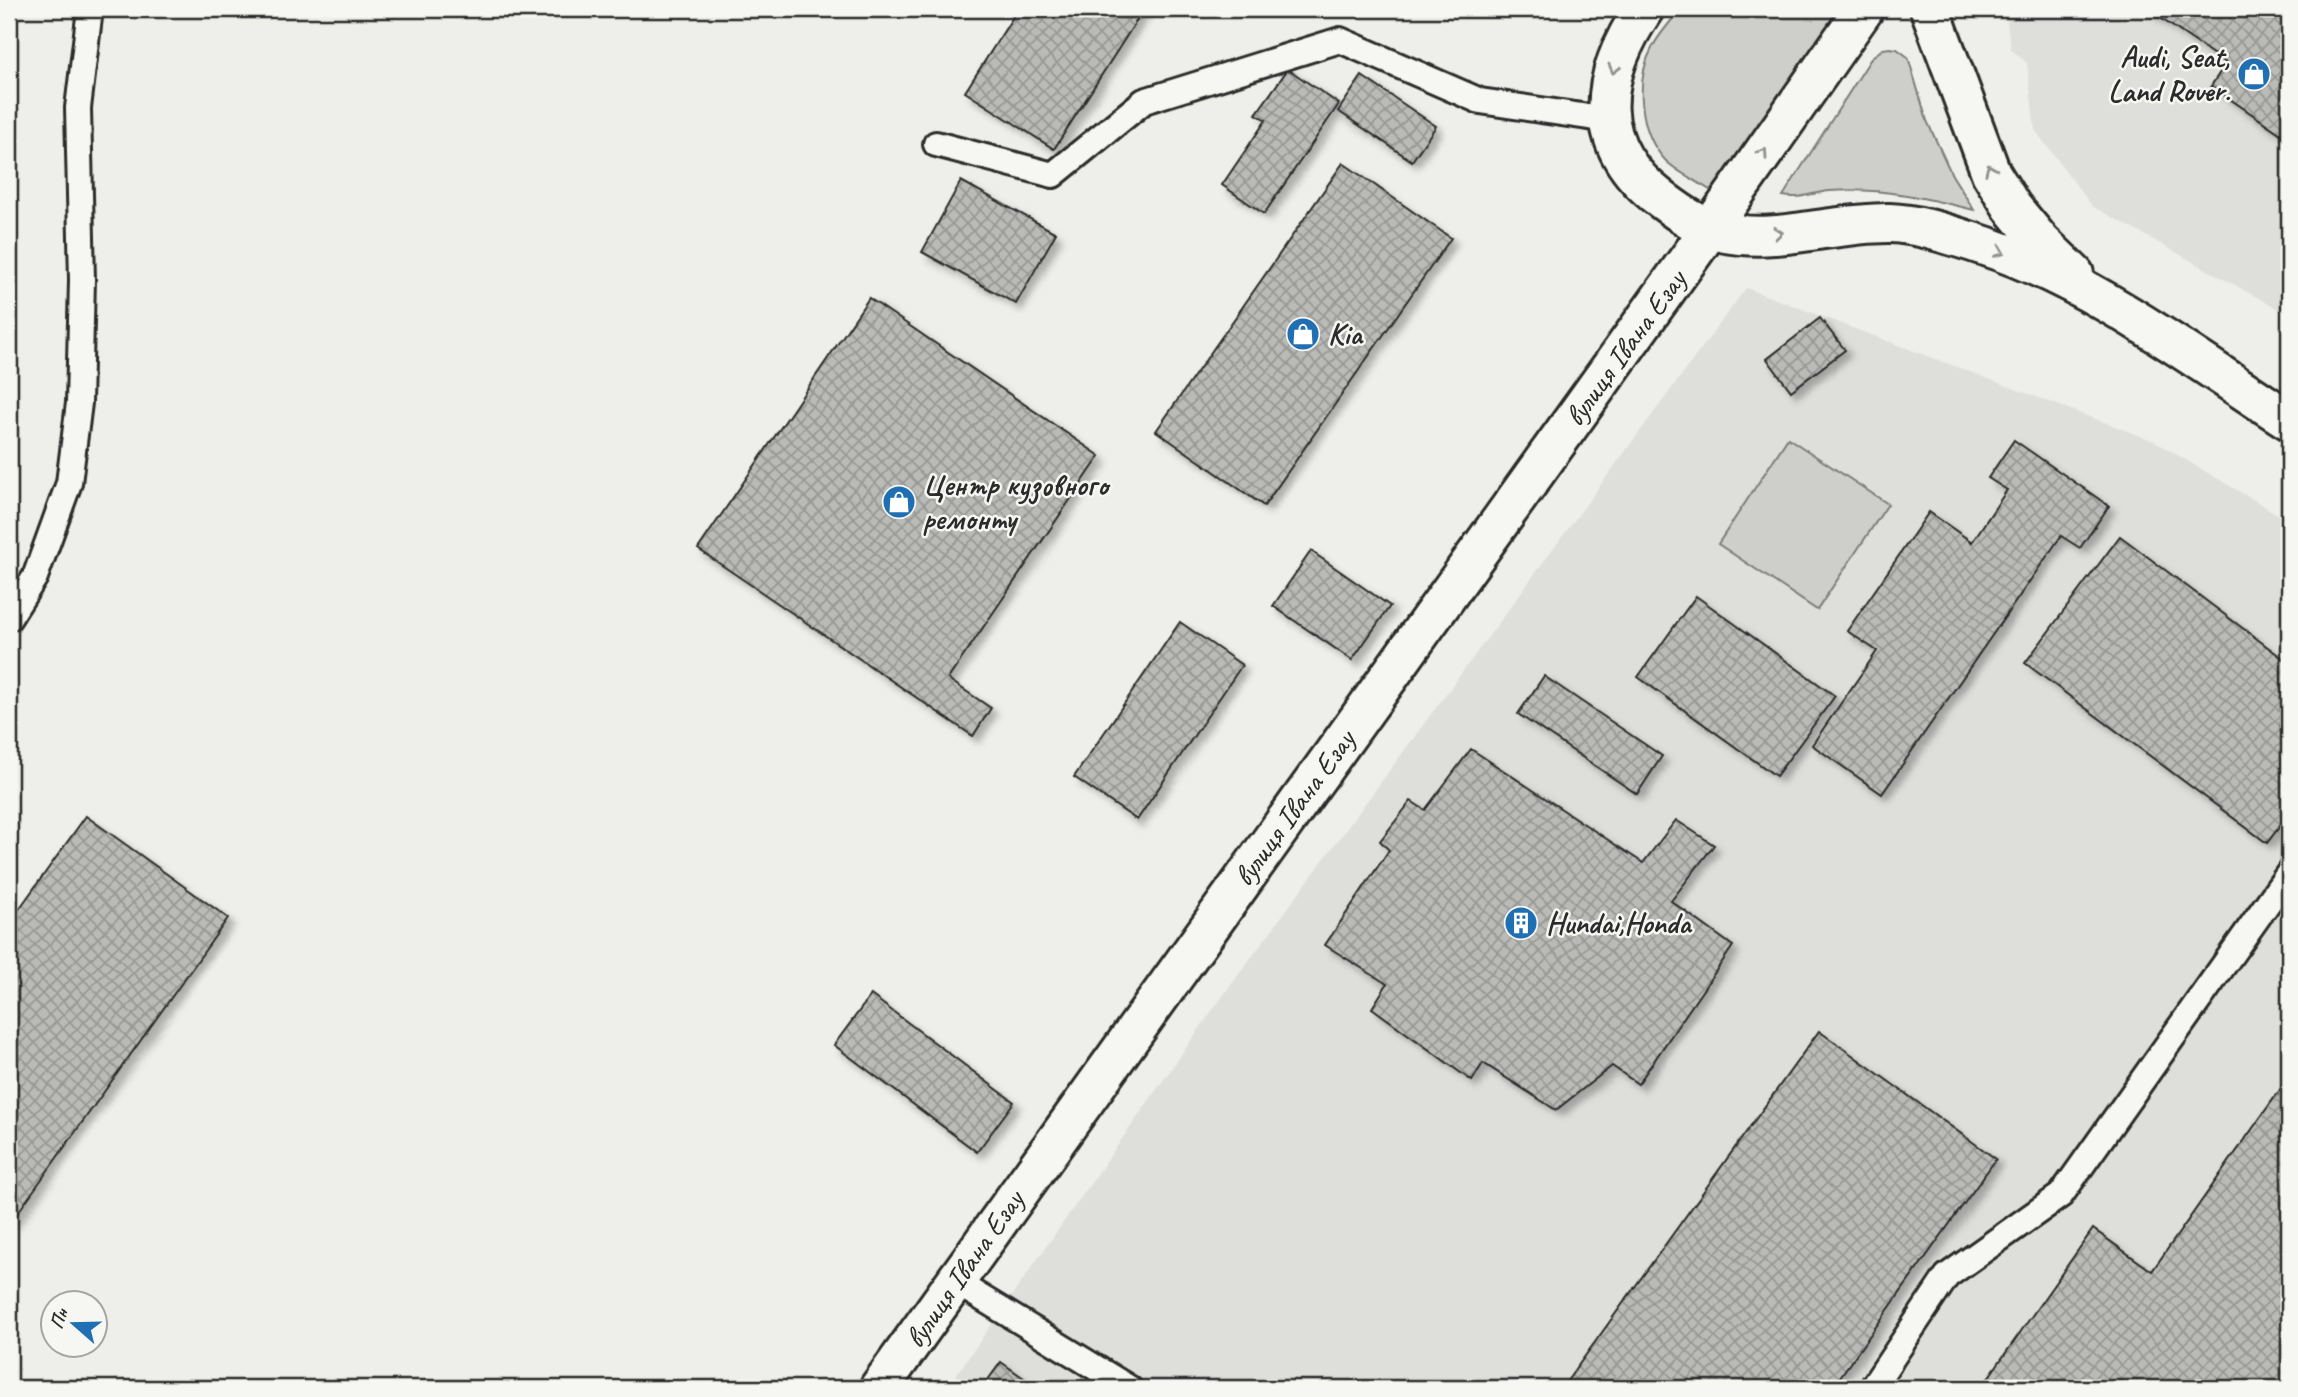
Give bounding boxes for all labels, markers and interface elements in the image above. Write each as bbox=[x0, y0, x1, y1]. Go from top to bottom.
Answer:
place label: Audi, Seat, Land Rover. bbox=[2108, 38, 2231, 110]
shop icon: Audi, Seat, Land Rover. bbox=[2235, 55, 2273, 93]
one-way arrow bbox=[1608, 63, 1622, 75]
one-way arrow bbox=[1755, 148, 1767, 161]
one-way arrow bbox=[1984, 163, 1998, 176]
one-way arrow bbox=[1772, 226, 1783, 241]
one-way arrow bbox=[1994, 244, 2006, 258]
street label: вулиця Івана Езау bbox=[1556, 260, 1696, 433]
shop icon: Kia bbox=[1284, 315, 1322, 353]
place label: Kia bbox=[1328, 315, 1364, 353]
place label: Центр кузовного ремонту bbox=[923, 466, 1111, 538]
shop icon: Центр кузовного ремонту bbox=[880, 483, 918, 521]
street label: вулиця Івана Езау bbox=[1225, 720, 1365, 893]
building icon: Hundai,Honda bbox=[1502, 904, 1540, 942]
place label: Hundai,Honda bbox=[1546, 904, 1693, 942]
street label: вулиця Івана Езау bbox=[896, 1181, 1034, 1355]
north arrow bbox=[38, 1288, 108, 1358]
text: Пн bbox=[44, 1304, 74, 1332]

